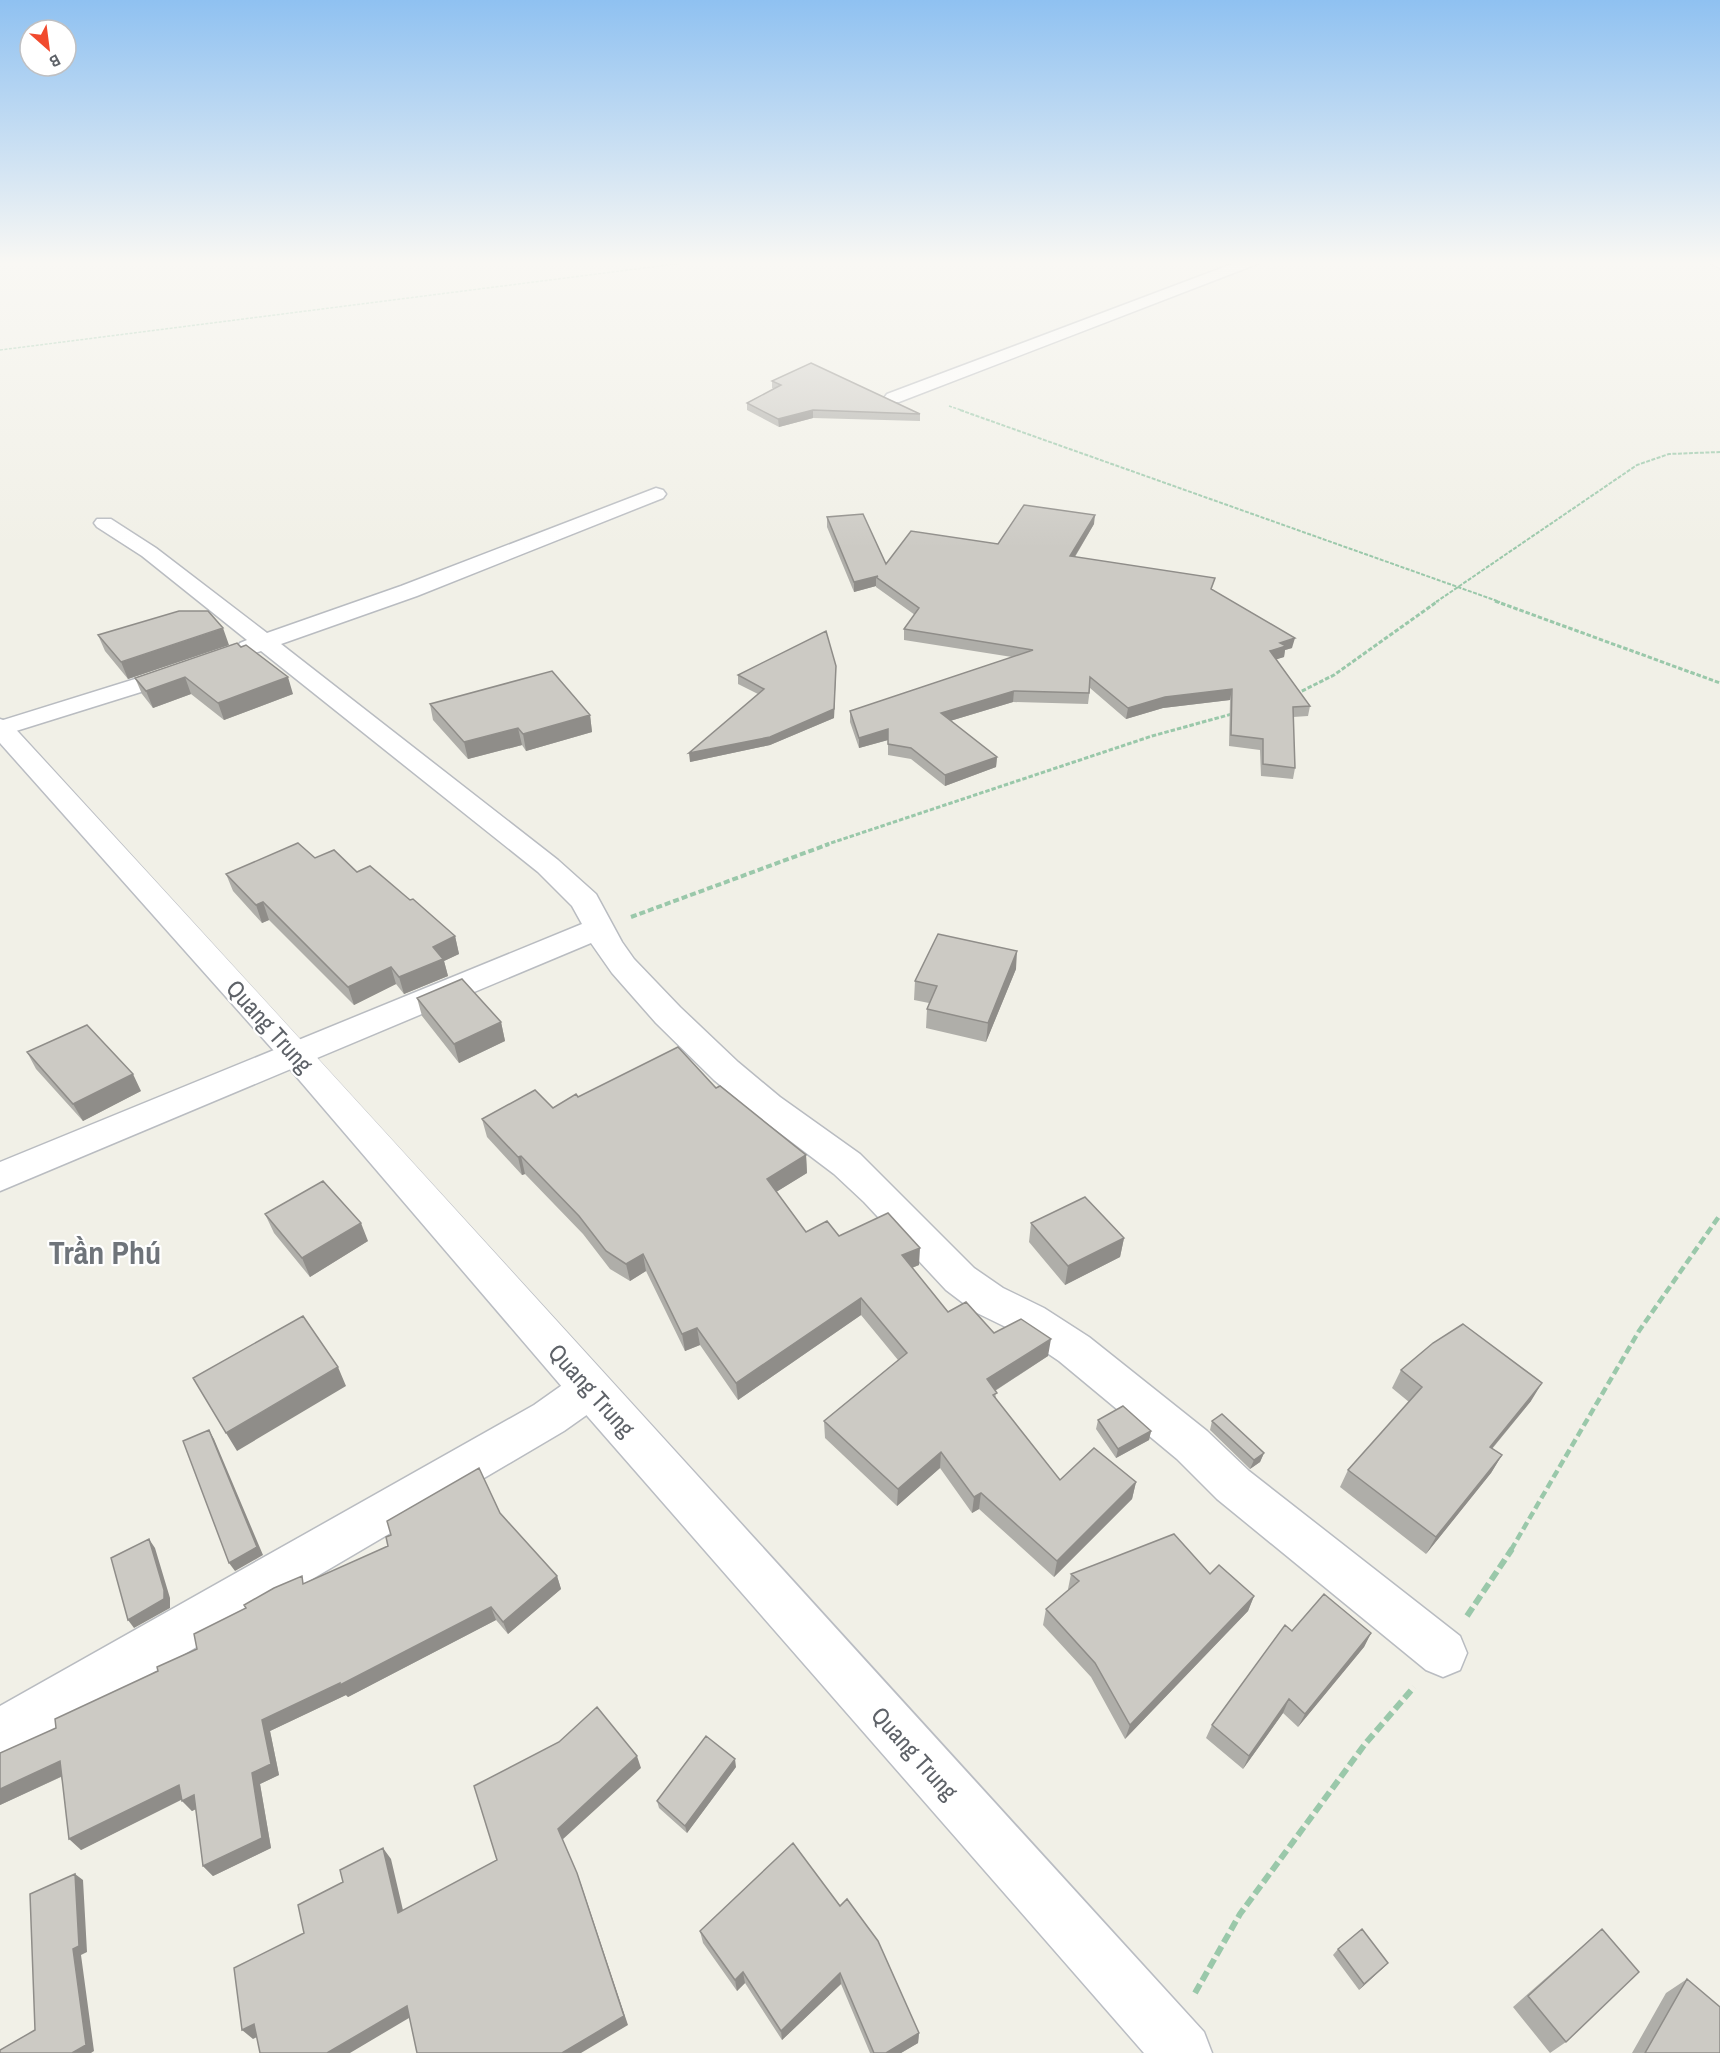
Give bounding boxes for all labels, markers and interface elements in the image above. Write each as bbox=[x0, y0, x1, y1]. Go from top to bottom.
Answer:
north arrow bbox=[18, 18, 78, 78]
text: B bbox=[46, 49, 64, 73]
street label: Quang Trung bbox=[220, 973, 320, 1079]
district label: Trần Phú bbox=[49, 1231, 161, 1274]
street label: Quang Trung bbox=[542, 1337, 642, 1443]
street label: Quang Trung bbox=[865, 1700, 965, 1806]

